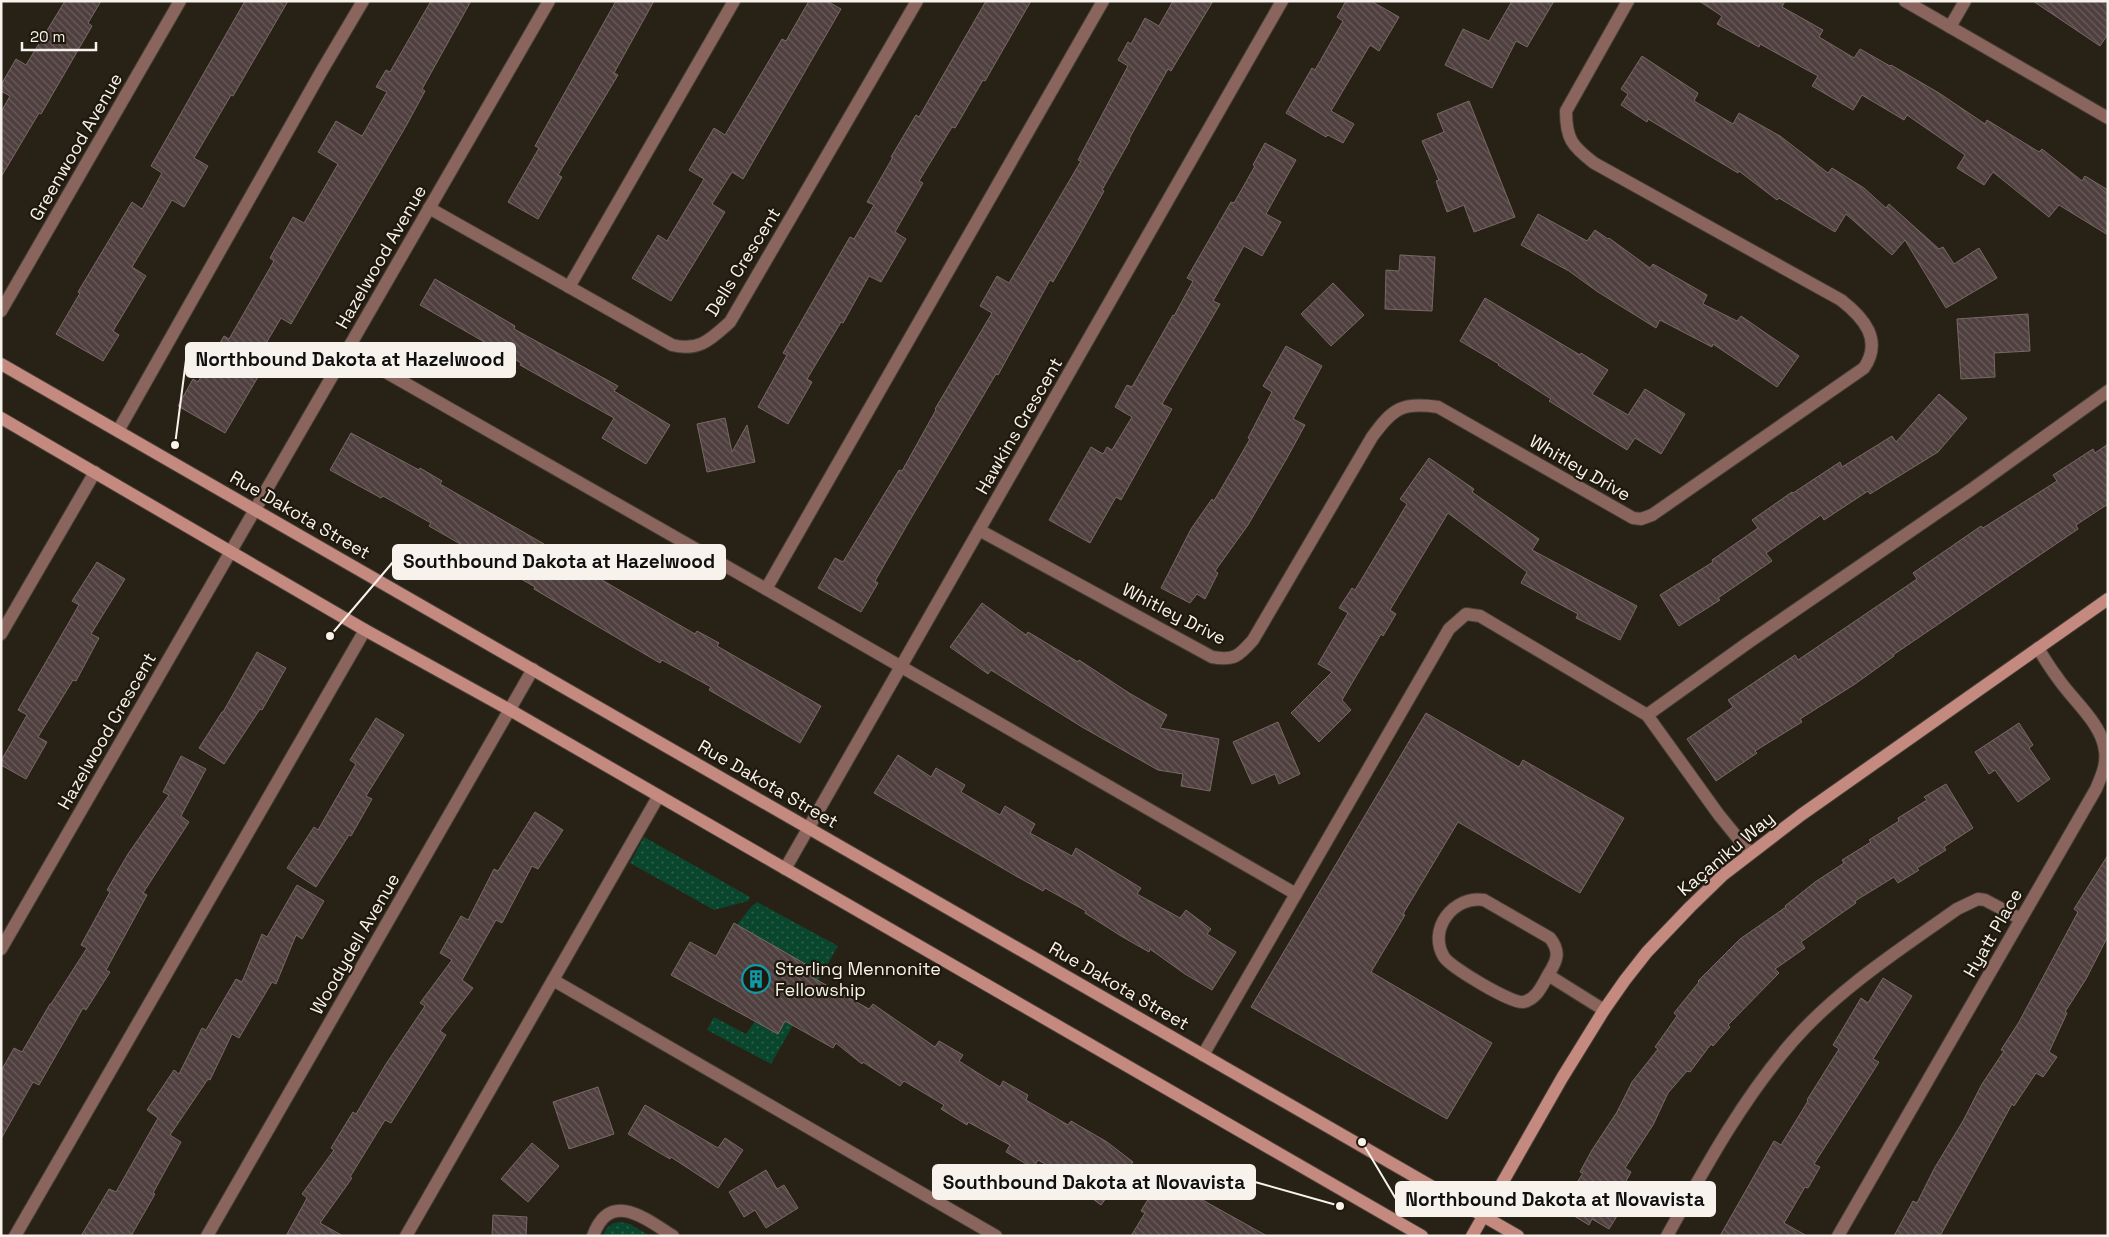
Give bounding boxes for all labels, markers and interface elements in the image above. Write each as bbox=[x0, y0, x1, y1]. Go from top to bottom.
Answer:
scale bar bbox=[22, 20, 96, 52]
text: 20 m bbox=[30, 27, 65, 46]
street label: Greenwood Avenue bbox=[24, 69, 127, 225]
street label: Hazelwood Avenue bbox=[330, 181, 431, 333]
street label: Dells Crescent bbox=[700, 203, 785, 320]
callout: Northbound Dakota at Hazelwood bbox=[186, 343, 515, 377]
text: Northbound Dakota at Hazelwood bbox=[195, 347, 505, 372]
street label: Hawkins Crescent bbox=[970, 353, 1067, 498]
street label: Whitley Drive bbox=[1525, 429, 1635, 506]
street label: Rue Dakota Street bbox=[226, 465, 374, 564]
callout: Southbound Dakota at Hazelwood bbox=[393, 545, 725, 579]
text: Southbound Dakota at Hazelwood bbox=[403, 549, 715, 574]
street label: Whitley Drive bbox=[1119, 578, 1230, 650]
street label: Hazelwood Crescent bbox=[52, 648, 161, 813]
street label: Rue Dakota Street bbox=[694, 734, 842, 833]
street label: Kaçaniku Way bbox=[1672, 806, 1779, 901]
street label: Woodydell Avenue bbox=[305, 869, 404, 1019]
street label: Hyatt Place bbox=[1958, 884, 2027, 981]
street label: Rue Dakota Street bbox=[1045, 936, 1193, 1035]
place label: Sterling Mennonite Fellowship bbox=[775, 957, 941, 1001]
building icon: Sterling Mennonite Fellowship bbox=[741, 964, 771, 994]
callout: Southbound Dakota at Novavista bbox=[933, 1165, 1255, 1199]
text: Southbound Dakota at Novavista bbox=[943, 1170, 1245, 1195]
callout: Northbound Dakota at Novavista bbox=[1396, 1182, 1715, 1216]
text: Northbound Dakota at Novavista bbox=[1405, 1187, 1705, 1212]

